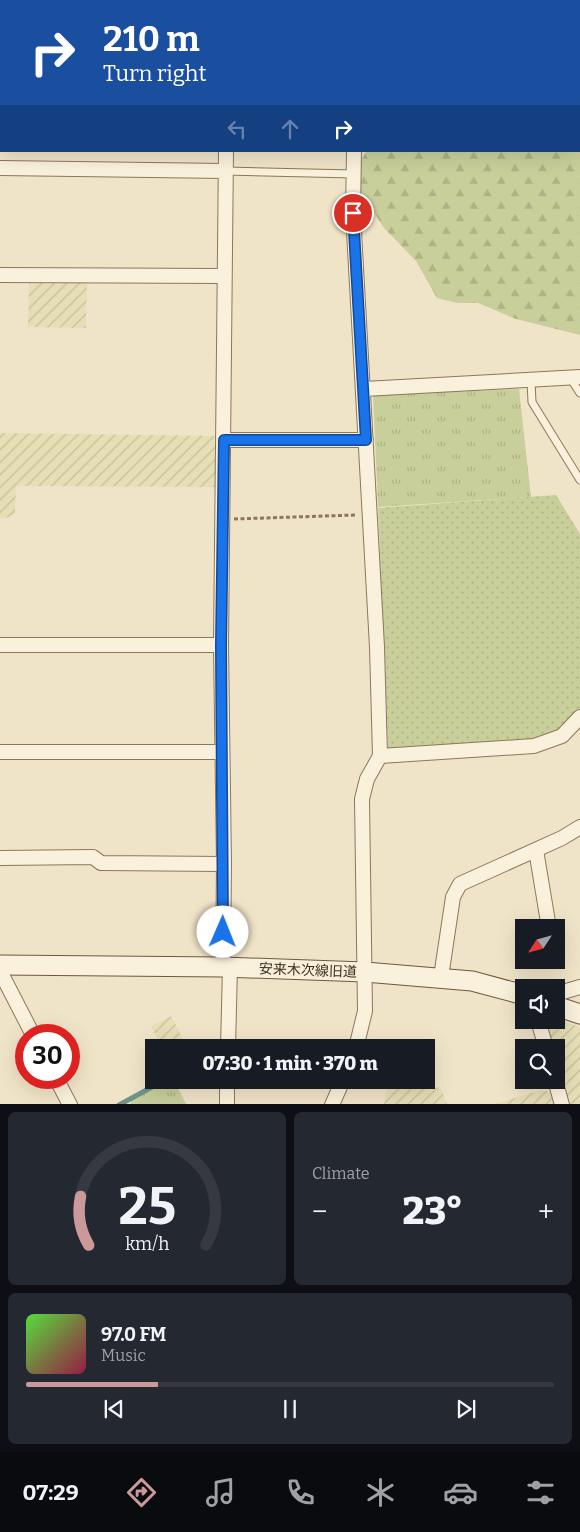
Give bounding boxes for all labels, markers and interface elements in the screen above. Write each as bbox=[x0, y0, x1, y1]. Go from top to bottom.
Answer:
text: 210 m bbox=[103, 18, 200, 60]
icon: right bbox=[20, 20, 85, 85]
text: Turn right bbox=[103, 60, 206, 87]
icon: left bbox=[223, 115, 251, 143]
icon: ahead bbox=[276, 115, 304, 143]
icon: right bbox=[329, 115, 357, 143]
pin bbox=[332, 192, 374, 234]
icon: arrive bbox=[339, 199, 367, 227]
position arrow bbox=[196, 905, 248, 957]
north arrow bbox=[515, 919, 565, 969]
map controls bbox=[515, 919, 565, 1089]
street label: 安来木次線旧道 bbox=[259, 960, 357, 981]
button: sound bbox=[515, 979, 565, 1029]
speed limit sign: 30 bbox=[15, 1024, 80, 1089]
button: search bbox=[515, 1039, 565, 1089]
text: 07:30 · 1 min · 370 m bbox=[202, 1052, 378, 1075]
text: Climate bbox=[312, 1164, 370, 1183]
text: 25 bbox=[118, 1175, 176, 1238]
text: 23° bbox=[403, 1188, 463, 1234]
text: − bbox=[312, 1195, 327, 1228]
text: + bbox=[538, 1195, 554, 1228]
text: km/h bbox=[125, 1233, 169, 1255]
text: 97.0 FM bbox=[101, 1323, 166, 1346]
text: Music bbox=[101, 1346, 146, 1365]
icon: previous bbox=[100, 1395, 128, 1423]
icon: pause bbox=[276, 1395, 304, 1423]
icon: next bbox=[452, 1395, 480, 1423]
icon: directions bbox=[124, 1475, 159, 1510]
icon: music bbox=[203, 1475, 238, 1510]
icon: phone bbox=[283, 1475, 318, 1510]
icon: climate bbox=[363, 1475, 398, 1510]
icon: car bbox=[443, 1475, 478, 1510]
icon: filters bbox=[523, 1475, 558, 1510]
text: 07:29 bbox=[22, 1479, 79, 1506]

